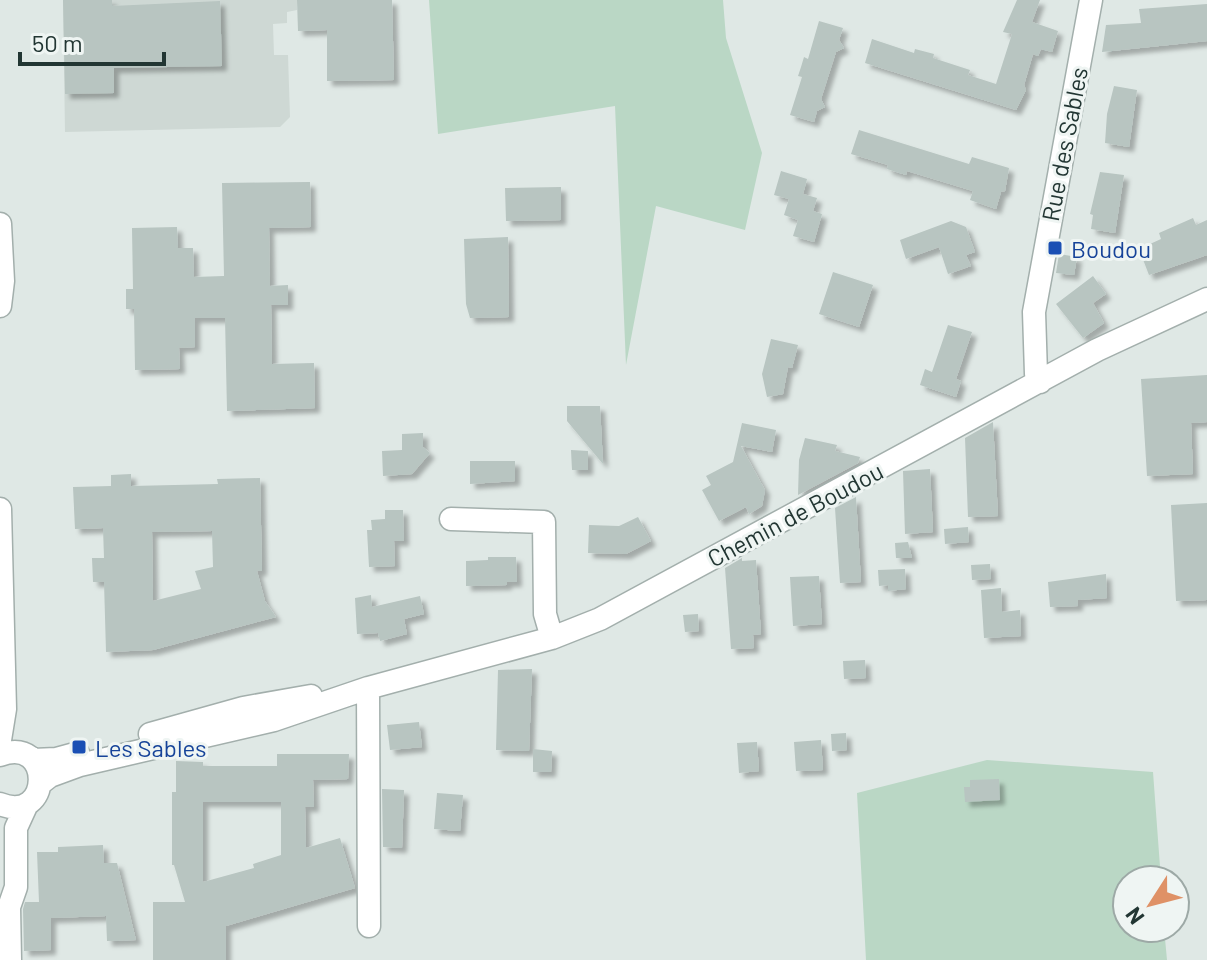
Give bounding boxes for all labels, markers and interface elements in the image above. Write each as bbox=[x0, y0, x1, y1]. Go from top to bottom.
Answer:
scale bar bbox=[20, 16, 164, 66]
text: 50 m bbox=[32, 28, 83, 57]
street label: Rue des Sables bbox=[1035, 65, 1093, 223]
place label: Boudou bbox=[1071, 234, 1151, 263]
marker: Boudou bbox=[1046, 239, 1064, 257]
street label: Chemin de Boudou bbox=[702, 456, 888, 572]
place label: Les Sables bbox=[95, 733, 207, 762]
marker: Les Sables bbox=[70, 738, 88, 756]
north arrow bbox=[1111, 864, 1191, 944]
text: N bbox=[1119, 903, 1149, 930]

